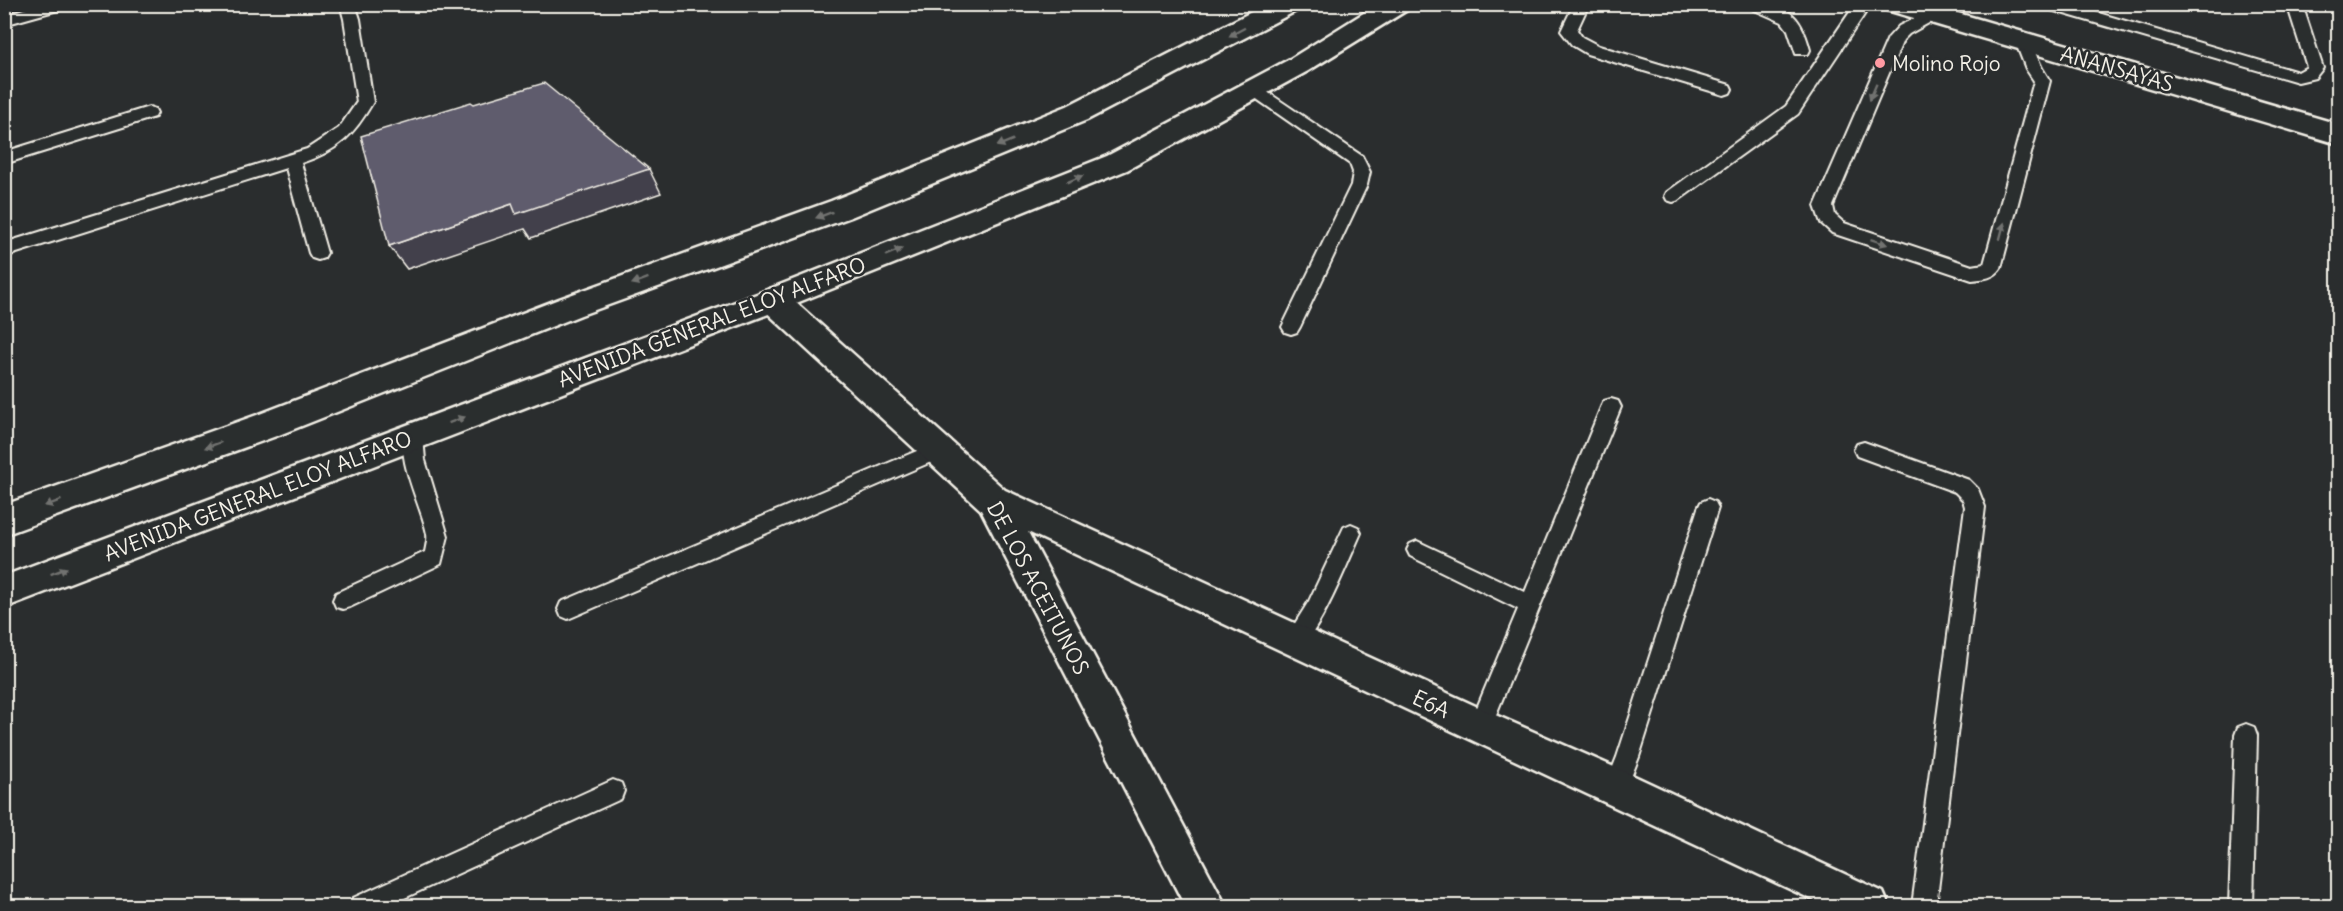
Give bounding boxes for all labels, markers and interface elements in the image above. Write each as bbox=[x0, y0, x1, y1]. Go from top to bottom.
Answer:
one-way arrow bbox=[1229, 27, 1246, 37]
street label: ANANSAYAS bbox=[2057, 40, 2177, 98]
place label: Molino Rojo bbox=[1892, 50, 2001, 77]
marker: Molino Rojo bbox=[1873, 56, 1887, 70]
one-way arrow bbox=[1868, 83, 1878, 101]
one-way arrow bbox=[995, 138, 1013, 148]
one-way arrow bbox=[1066, 174, 1084, 183]
one-way arrow bbox=[814, 211, 832, 221]
one-way arrow bbox=[1997, 222, 2007, 241]
one-way arrow bbox=[1870, 238, 1888, 247]
one-way arrow bbox=[885, 246, 903, 256]
street label: AVENIDA GENERAL ELOY ALFARO bbox=[554, 251, 870, 393]
one-way arrow bbox=[631, 277, 649, 287]
one-way arrow bbox=[449, 415, 467, 425]
street label: AVENIDA GENERAL ELOY ALFARO bbox=[100, 425, 416, 567]
one-way arrow bbox=[204, 440, 222, 450]
street label: DE LOS ACEITUNOS bbox=[981, 497, 1095, 679]
one-way arrow bbox=[44, 498, 62, 508]
one-way arrow bbox=[50, 566, 68, 575]
street label: E6A bbox=[1408, 684, 1454, 724]

